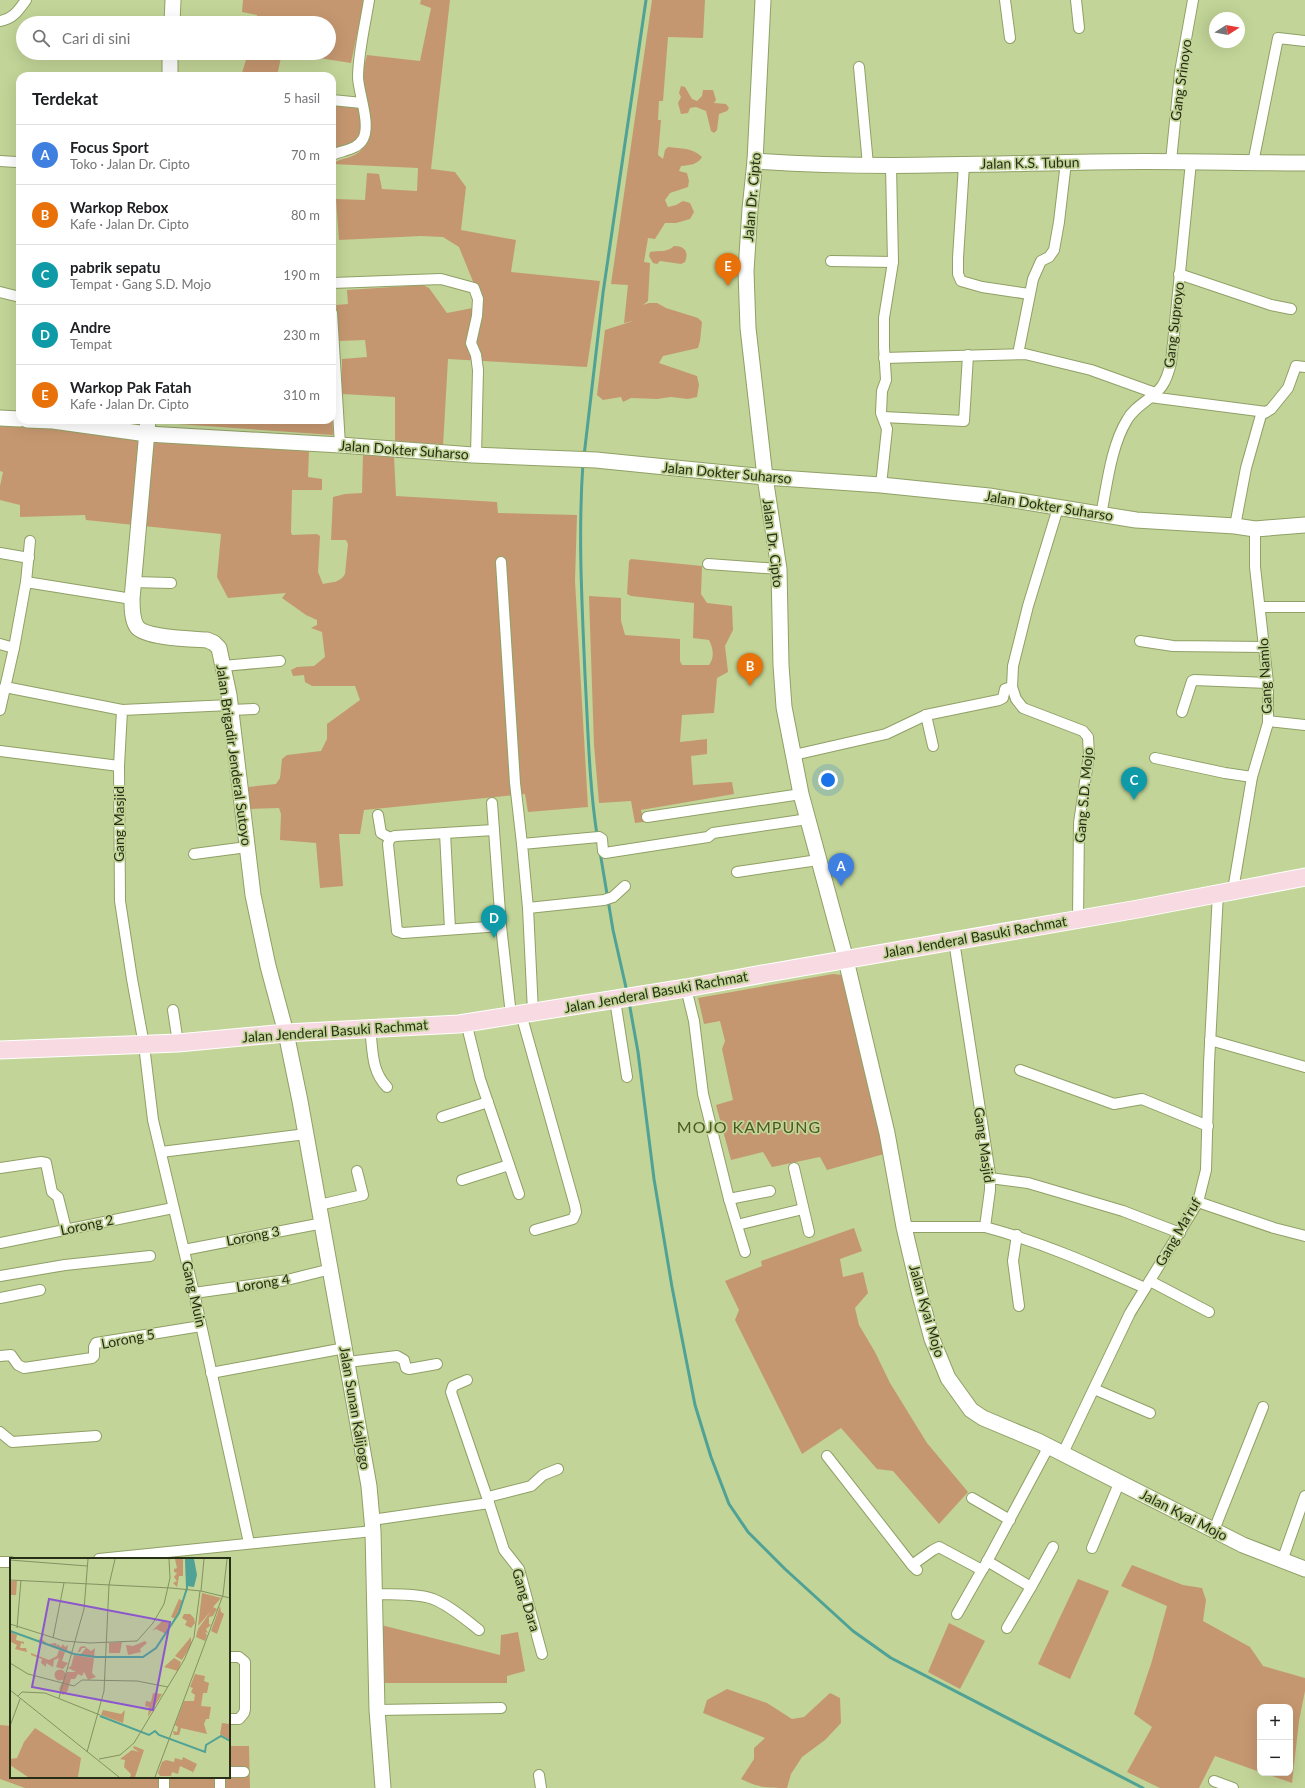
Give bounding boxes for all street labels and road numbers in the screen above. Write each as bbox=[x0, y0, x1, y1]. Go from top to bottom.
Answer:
street label: Gang Srinoyo bbox=[1166, 38, 1195, 122]
street label: Jalan Dr. Cipto bbox=[739, 152, 764, 242]
street label: Jalan K.S. Tubun bbox=[980, 153, 1080, 172]
street label: Gang Suproyo bbox=[1160, 281, 1187, 369]
street label: Jalan Dokter Suharso bbox=[339, 436, 469, 463]
street label: Jalan Dokter Suharso bbox=[662, 458, 792, 487]
street label: Jalan Dokter Suharso bbox=[984, 487, 1115, 524]
street label: Jalan Dr. Cipto bbox=[760, 497, 787, 588]
street label: Gang Namlo bbox=[1254, 638, 1275, 714]
street label: Jalan Brigadir Jenderal Sutoyo bbox=[213, 663, 256, 847]
street label: Gang S.D. Mojo bbox=[1071, 746, 1096, 843]
street label: Gang Masjid bbox=[110, 786, 127, 862]
street label: Jalan Jenderal Basuki Rachmat bbox=[882, 912, 1068, 961]
street label: Jalan Jenderal Basuki Rachmat bbox=[563, 967, 749, 1016]
street label: Jalan Jenderal Basuki Rachmat bbox=[242, 1016, 428, 1045]
street label: Gang Masjid bbox=[971, 1106, 998, 1184]
street label: Gang Ma'ruf bbox=[1151, 1194, 1204, 1269]
street label: Lorong 2 bbox=[59, 1211, 115, 1238]
street label: Lorong 3 bbox=[225, 1222, 281, 1249]
street label: Gang Muin bbox=[179, 1259, 210, 1329]
street label: Jalan Kyai Mojo bbox=[906, 1262, 949, 1359]
street label: Lorong 4 bbox=[235, 1270, 291, 1295]
street label: Lorong 5 bbox=[100, 1325, 156, 1352]
street label: Jalan Sunan Kalijogo bbox=[336, 1345, 375, 1471]
street label: Jalan Kyai Mojo bbox=[1138, 1485, 1231, 1544]
street label: Gang Dara bbox=[509, 1566, 544, 1634]

